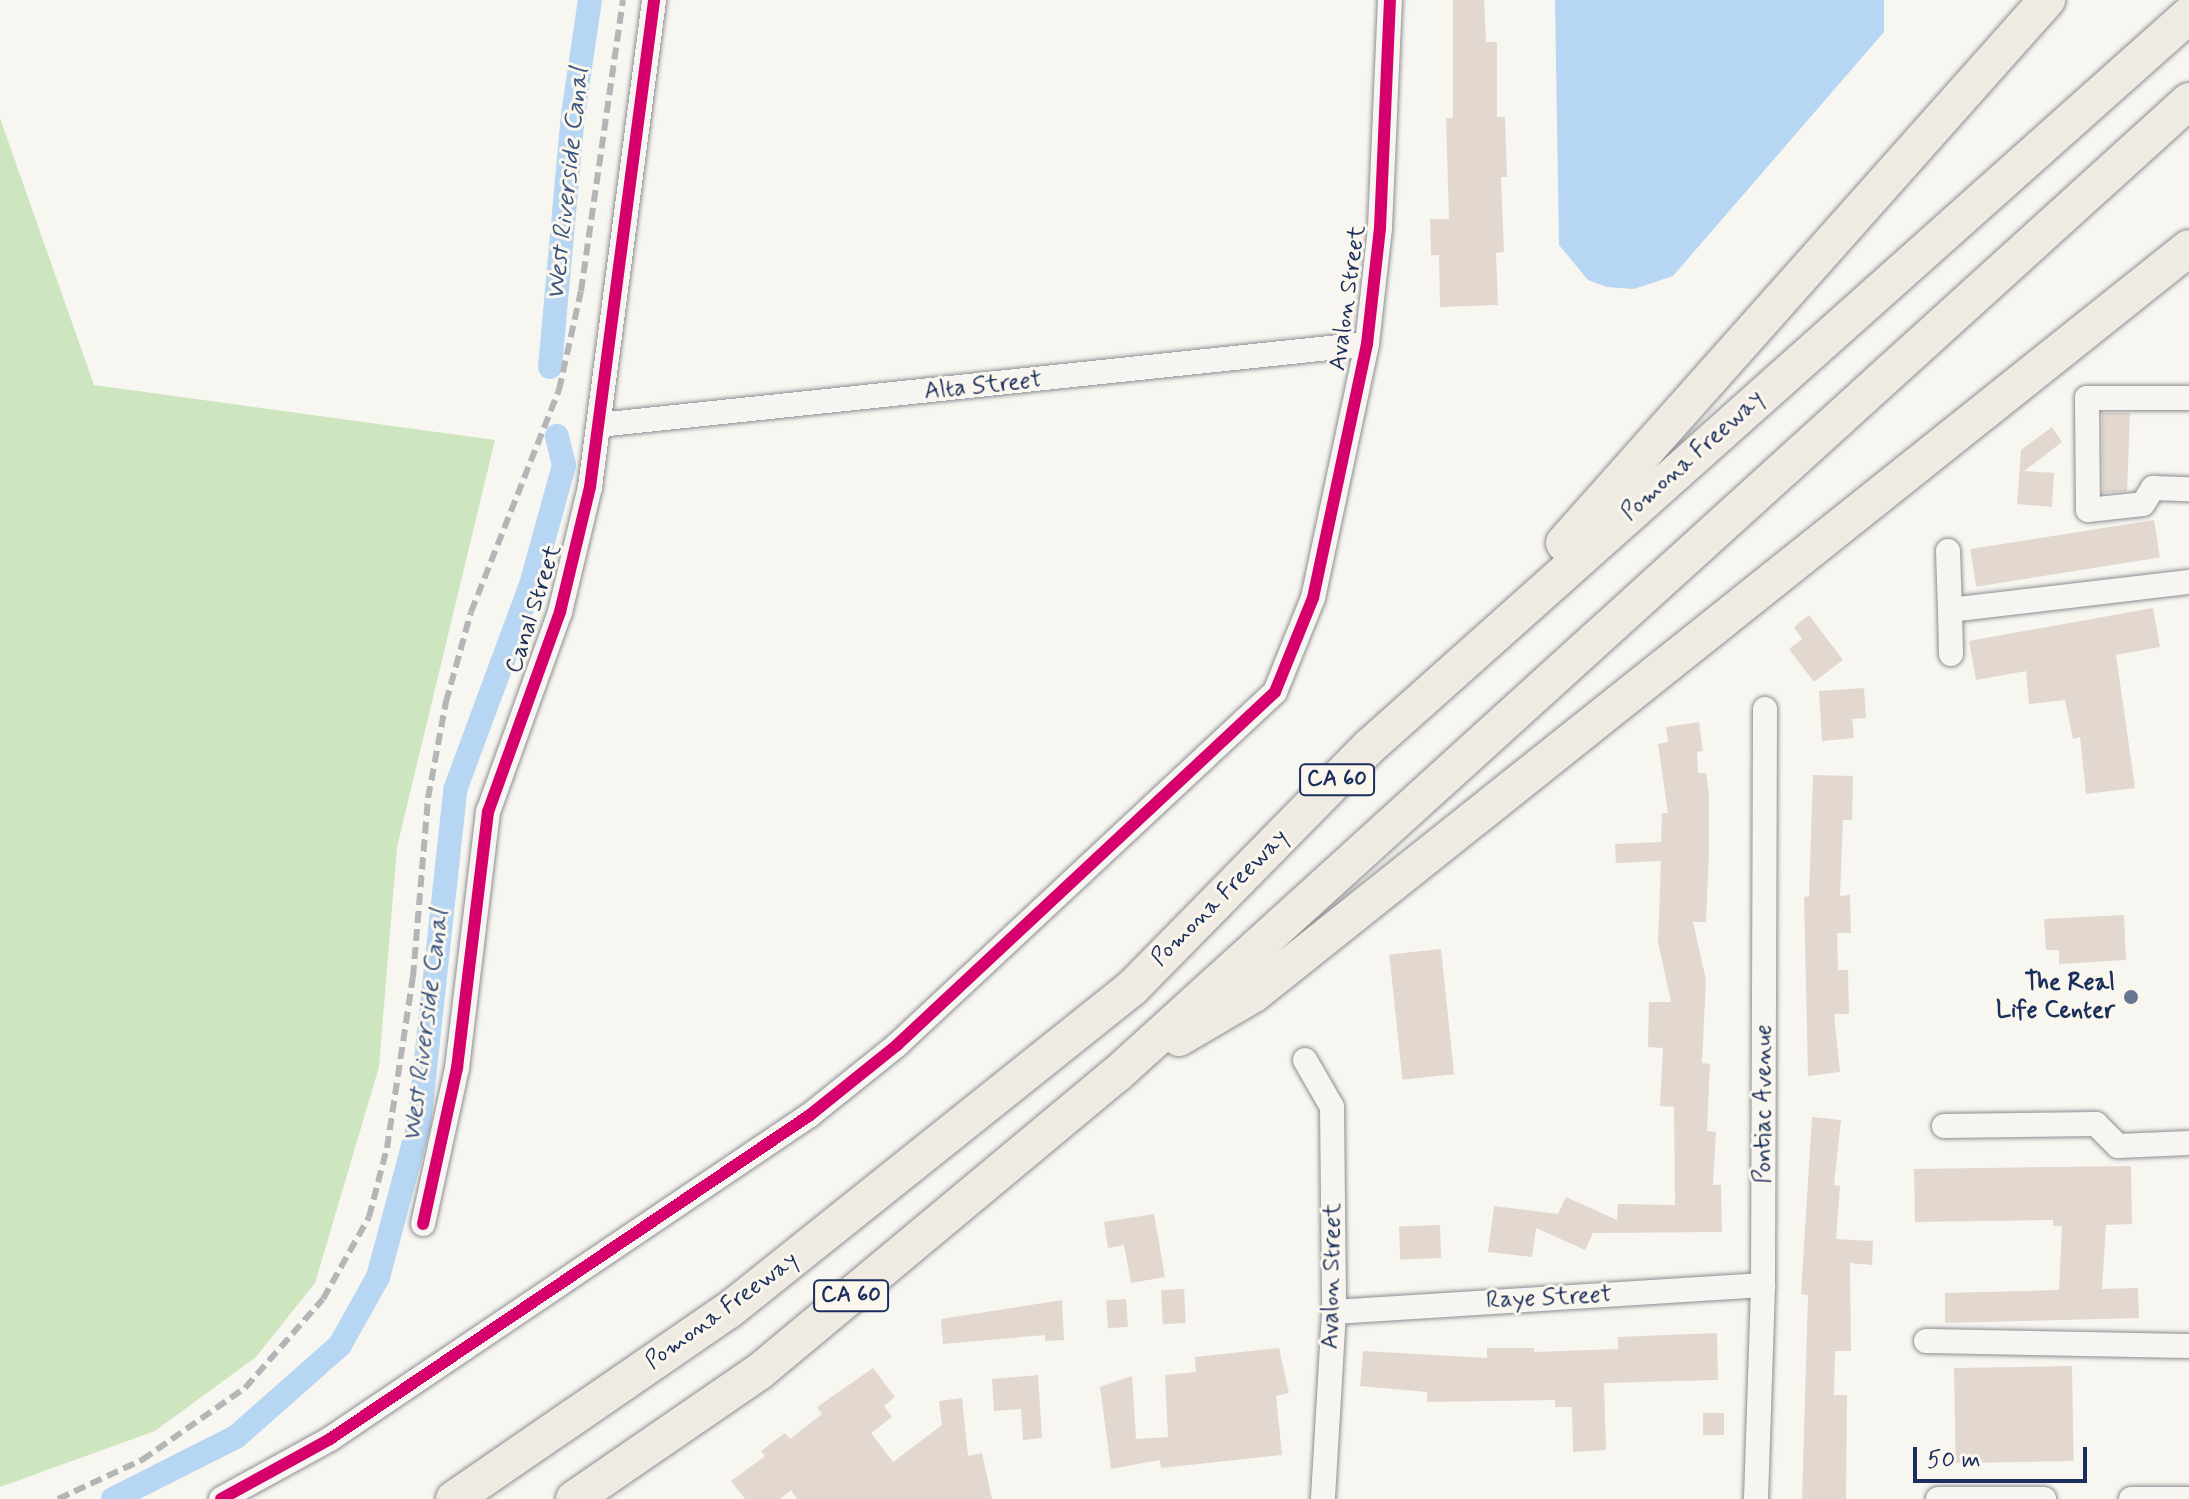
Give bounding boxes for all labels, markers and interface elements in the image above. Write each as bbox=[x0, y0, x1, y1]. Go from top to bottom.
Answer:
water label: West Riverside Canal bbox=[541, 67, 597, 301]
street label: Avalon Street bbox=[1324, 223, 1372, 373]
street label: Alta Street bbox=[923, 366, 1043, 406]
street label: Pomona Freeway bbox=[1616, 384, 1770, 528]
street label: Canal Street bbox=[500, 541, 568, 677]
road number: CA 60 bbox=[1299, 762, 1375, 798]
street label: Pomona Freeway bbox=[1146, 824, 1294, 972]
water label: West Riverside Canal bbox=[397, 909, 457, 1143]
place label: The Real Life Center bbox=[1993, 969, 2115, 1025]
marker: The Real Life Center bbox=[2122, 988, 2140, 1006]
street label: Pontiac Avenue bbox=[1750, 1026, 1778, 1182]
street label: Avalon Street bbox=[1316, 1202, 1348, 1350]
street label: Pomona Freeway bbox=[640, 1246, 804, 1376]
road number: CA 60 bbox=[813, 1278, 889, 1314]
street label: Raye Street bbox=[1486, 1280, 1612, 1316]
scale bar bbox=[1917, 1431, 2091, 1481]
text: 50 m bbox=[1927, 1445, 1981, 1476]

